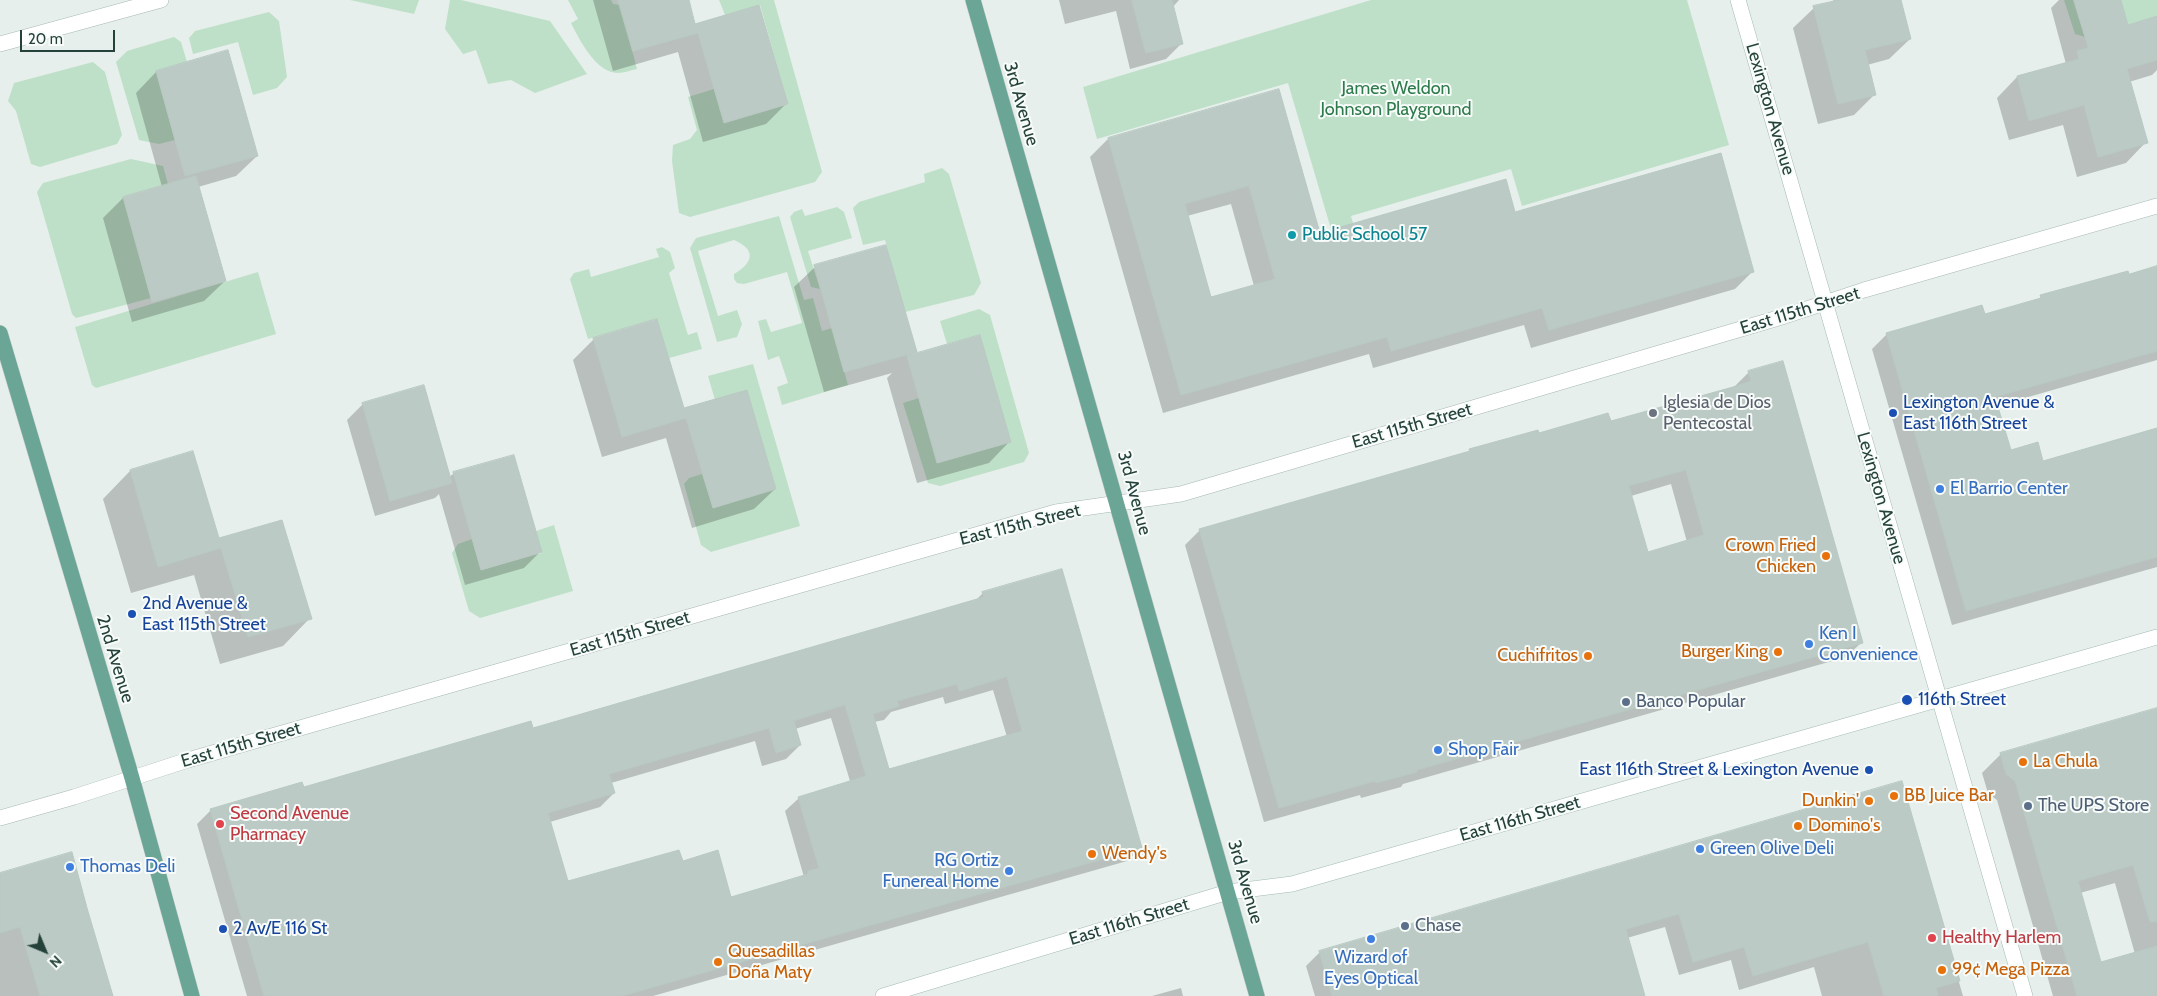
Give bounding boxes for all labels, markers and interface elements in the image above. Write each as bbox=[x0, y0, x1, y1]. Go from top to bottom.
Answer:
scale bar bbox=[22, 20, 118, 52]
text: 20 m bbox=[28, 30, 63, 48]
street label: Lexington Avenue bbox=[1741, 40, 1799, 178]
street label: 3rd Avenue bbox=[999, 60, 1043, 148]
park label: James Weldon Johnson Playground bbox=[1320, 78, 1472, 120]
place label: Public School 57 bbox=[1302, 224, 1427, 246]
marker: Public School 57 bbox=[1286, 229, 1298, 241]
street label: East 115th Street bbox=[1738, 283, 1862, 339]
place label: Iglesia de Dios Pentecostal bbox=[1663, 392, 1771, 434]
place label: Lexington Avenue & East 116th Street bbox=[1903, 392, 2054, 434]
street label: East 115th Street bbox=[1350, 399, 1474, 453]
marker: Iglesia de Dios Pentecostal bbox=[1647, 407, 1659, 419]
marker: Lexington Avenue & East 116th Street bbox=[1887, 407, 1899, 419]
street label: Lexington Avenue bbox=[1852, 429, 1910, 567]
street label: 3rd Avenue bbox=[1112, 449, 1156, 537]
place label: El Barrio Center bbox=[1950, 478, 2068, 500]
marker: El Barrio Center bbox=[1934, 483, 1946, 495]
street label: East 115th Street bbox=[957, 500, 1083, 550]
place label: Crown Fried Chicken bbox=[1725, 535, 1816, 578]
marker: Crown Fried Chicken bbox=[1820, 550, 1832, 562]
place label: 2nd Avenue & East 115th Street bbox=[142, 593, 266, 636]
street label: East 115th Street bbox=[568, 607, 692, 661]
marker: 2nd Avenue & East 115th Street bbox=[126, 608, 138, 620]
street label: 2nd Avenue bbox=[91, 613, 139, 705]
place label: Ken I Convenience bbox=[1819, 623, 1918, 666]
marker: Ken I Convenience bbox=[1803, 638, 1815, 650]
place label: Burger King bbox=[1681, 641, 1768, 663]
place label: Cuchifritos bbox=[1497, 645, 1578, 667]
marker: Burger King bbox=[1772, 646, 1784, 658]
marker: Cuchifritos bbox=[1582, 650, 1594, 662]
place label: 116th Street bbox=[1918, 689, 2006, 711]
place label: Banco Popular bbox=[1636, 691, 1745, 713]
marker: 116th Street bbox=[1900, 693, 1914, 707]
marker: Banco Popular bbox=[1620, 696, 1632, 708]
street label: East 115th Street bbox=[179, 718, 303, 772]
place label: Shop Fair bbox=[1448, 739, 1519, 761]
marker: Shop Fair bbox=[1432, 744, 1444, 756]
place label: La Chula bbox=[2033, 751, 2098, 773]
marker: La Chula bbox=[2017, 756, 2029, 768]
place label: East 116th Street & Lexington Avenue bbox=[1579, 759, 1859, 781]
marker: East 116th Street & Lexington Avenue bbox=[1863, 764, 1875, 776]
place label: BB Juice Bar bbox=[1904, 785, 1994, 807]
place label: Dunkin' bbox=[1802, 790, 1859, 812]
marker: BB Juice Bar bbox=[1888, 790, 1900, 802]
street label: East 116th Street bbox=[1457, 791, 1583, 847]
marker: Dunkin' bbox=[1863, 795, 1875, 807]
place label: The UPS Store bbox=[2038, 795, 2149, 817]
marker: The UPS Store bbox=[2022, 800, 2034, 812]
place label: Second Avenue Pharmacy bbox=[230, 803, 349, 846]
place label: Domino's bbox=[1808, 815, 1880, 837]
marker: Second Avenue Pharmacy bbox=[214, 818, 226, 830]
marker: Domino's bbox=[1792, 820, 1804, 832]
street label: 3rd Avenue bbox=[1223, 838, 1267, 926]
place label: Green Olive Deli bbox=[1710, 838, 1834, 860]
place label: Wendy's bbox=[1102, 843, 1167, 865]
marker: Green Olive Deli bbox=[1694, 843, 1706, 855]
marker: Wendy's bbox=[1086, 848, 1098, 860]
place label: RG Ortiz Funereal Home bbox=[883, 850, 999, 892]
place label: Thomas Deli bbox=[80, 856, 175, 878]
marker: Thomas Deli bbox=[64, 861, 76, 873]
marker: RG Ortiz Funereal Home bbox=[1003, 865, 1015, 877]
street label: East 116th Street bbox=[1066, 894, 1192, 950]
place label: Chase bbox=[1415, 915, 1461, 937]
place label: 2 Av/E 116 St bbox=[233, 918, 327, 940]
marker: Chase bbox=[1399, 920, 1411, 932]
marker: 2 Av/E 116 St bbox=[217, 923, 229, 935]
north arrow bbox=[20, 926, 70, 976]
place label: Healthy Harlem bbox=[1942, 927, 2061, 949]
marker: Healthy Harlem bbox=[1926, 932, 1938, 944]
marker: Wizard of Eyes Optical bbox=[1365, 933, 1377, 945]
place label: Quesadillas Doña Maty bbox=[728, 941, 815, 984]
place label: Wizard of Eyes Optical bbox=[1324, 947, 1418, 990]
text: N bbox=[46, 952, 65, 971]
marker: Quesadillas Doña Maty bbox=[712, 956, 724, 968]
place label: 99¢ Mega Pizza bbox=[1952, 959, 2070, 981]
marker: 99¢ Mega Pizza bbox=[1936, 964, 1948, 976]

